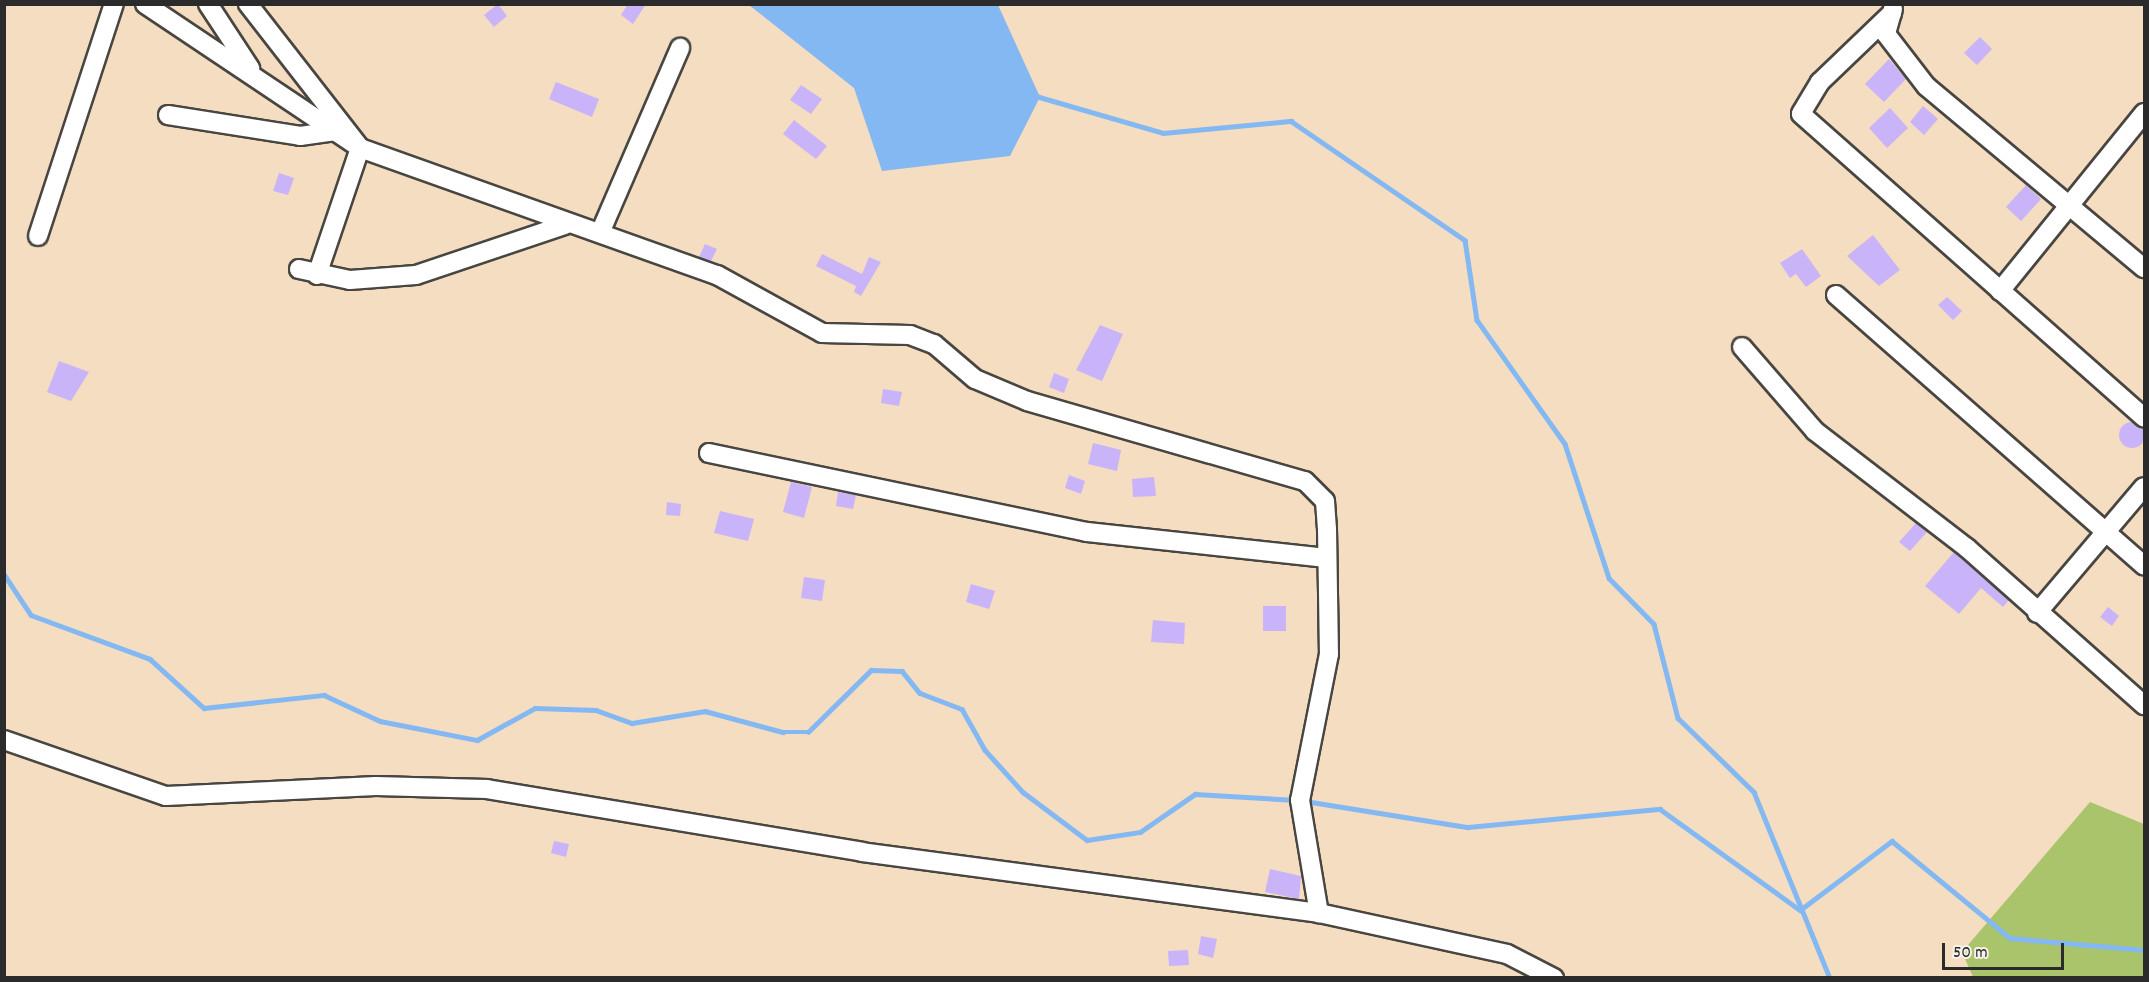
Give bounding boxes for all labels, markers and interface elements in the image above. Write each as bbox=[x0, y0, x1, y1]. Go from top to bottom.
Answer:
scale bar bbox=[1945, 931, 2066, 969]
text: 50 m bbox=[1953, 941, 1988, 966]

